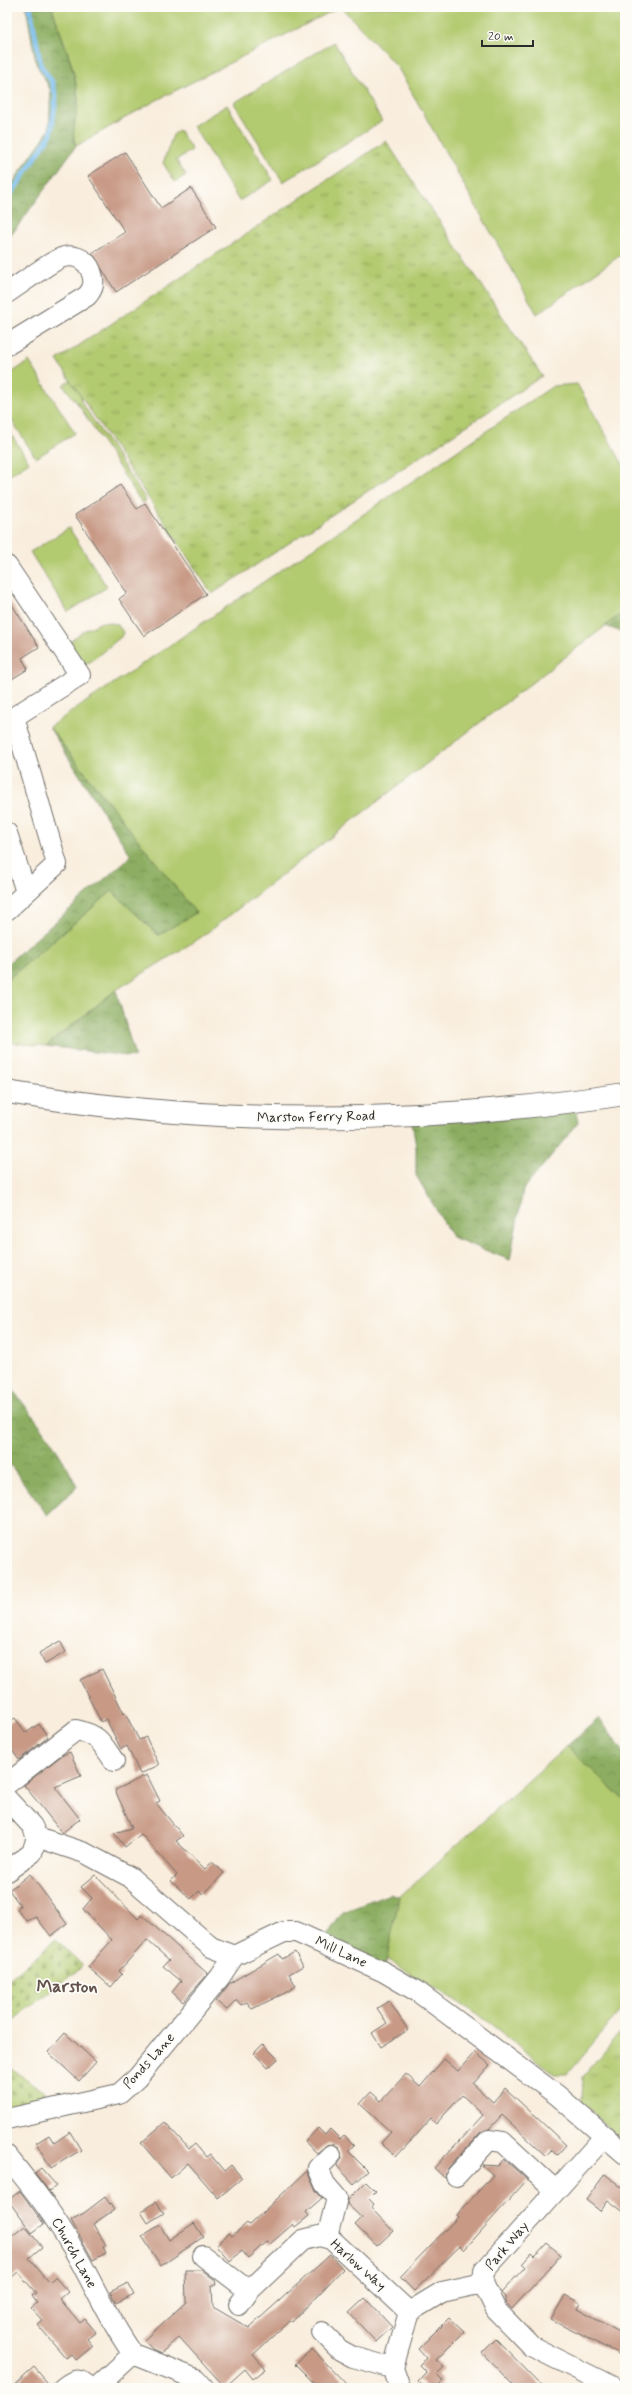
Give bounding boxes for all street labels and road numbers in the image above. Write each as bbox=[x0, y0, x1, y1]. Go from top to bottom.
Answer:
street label: Marston Ferry Road bbox=[257, 1107, 375, 1127]
street label: Mill Lane bbox=[312, 1932, 370, 1972]
street label: Ponds Lane bbox=[119, 2029, 179, 2093]
street label: Church Lane bbox=[47, 2214, 101, 2292]
street label: Park Way bbox=[481, 2218, 533, 2274]
street label: Harlow Way bbox=[326, 2235, 390, 2295]

